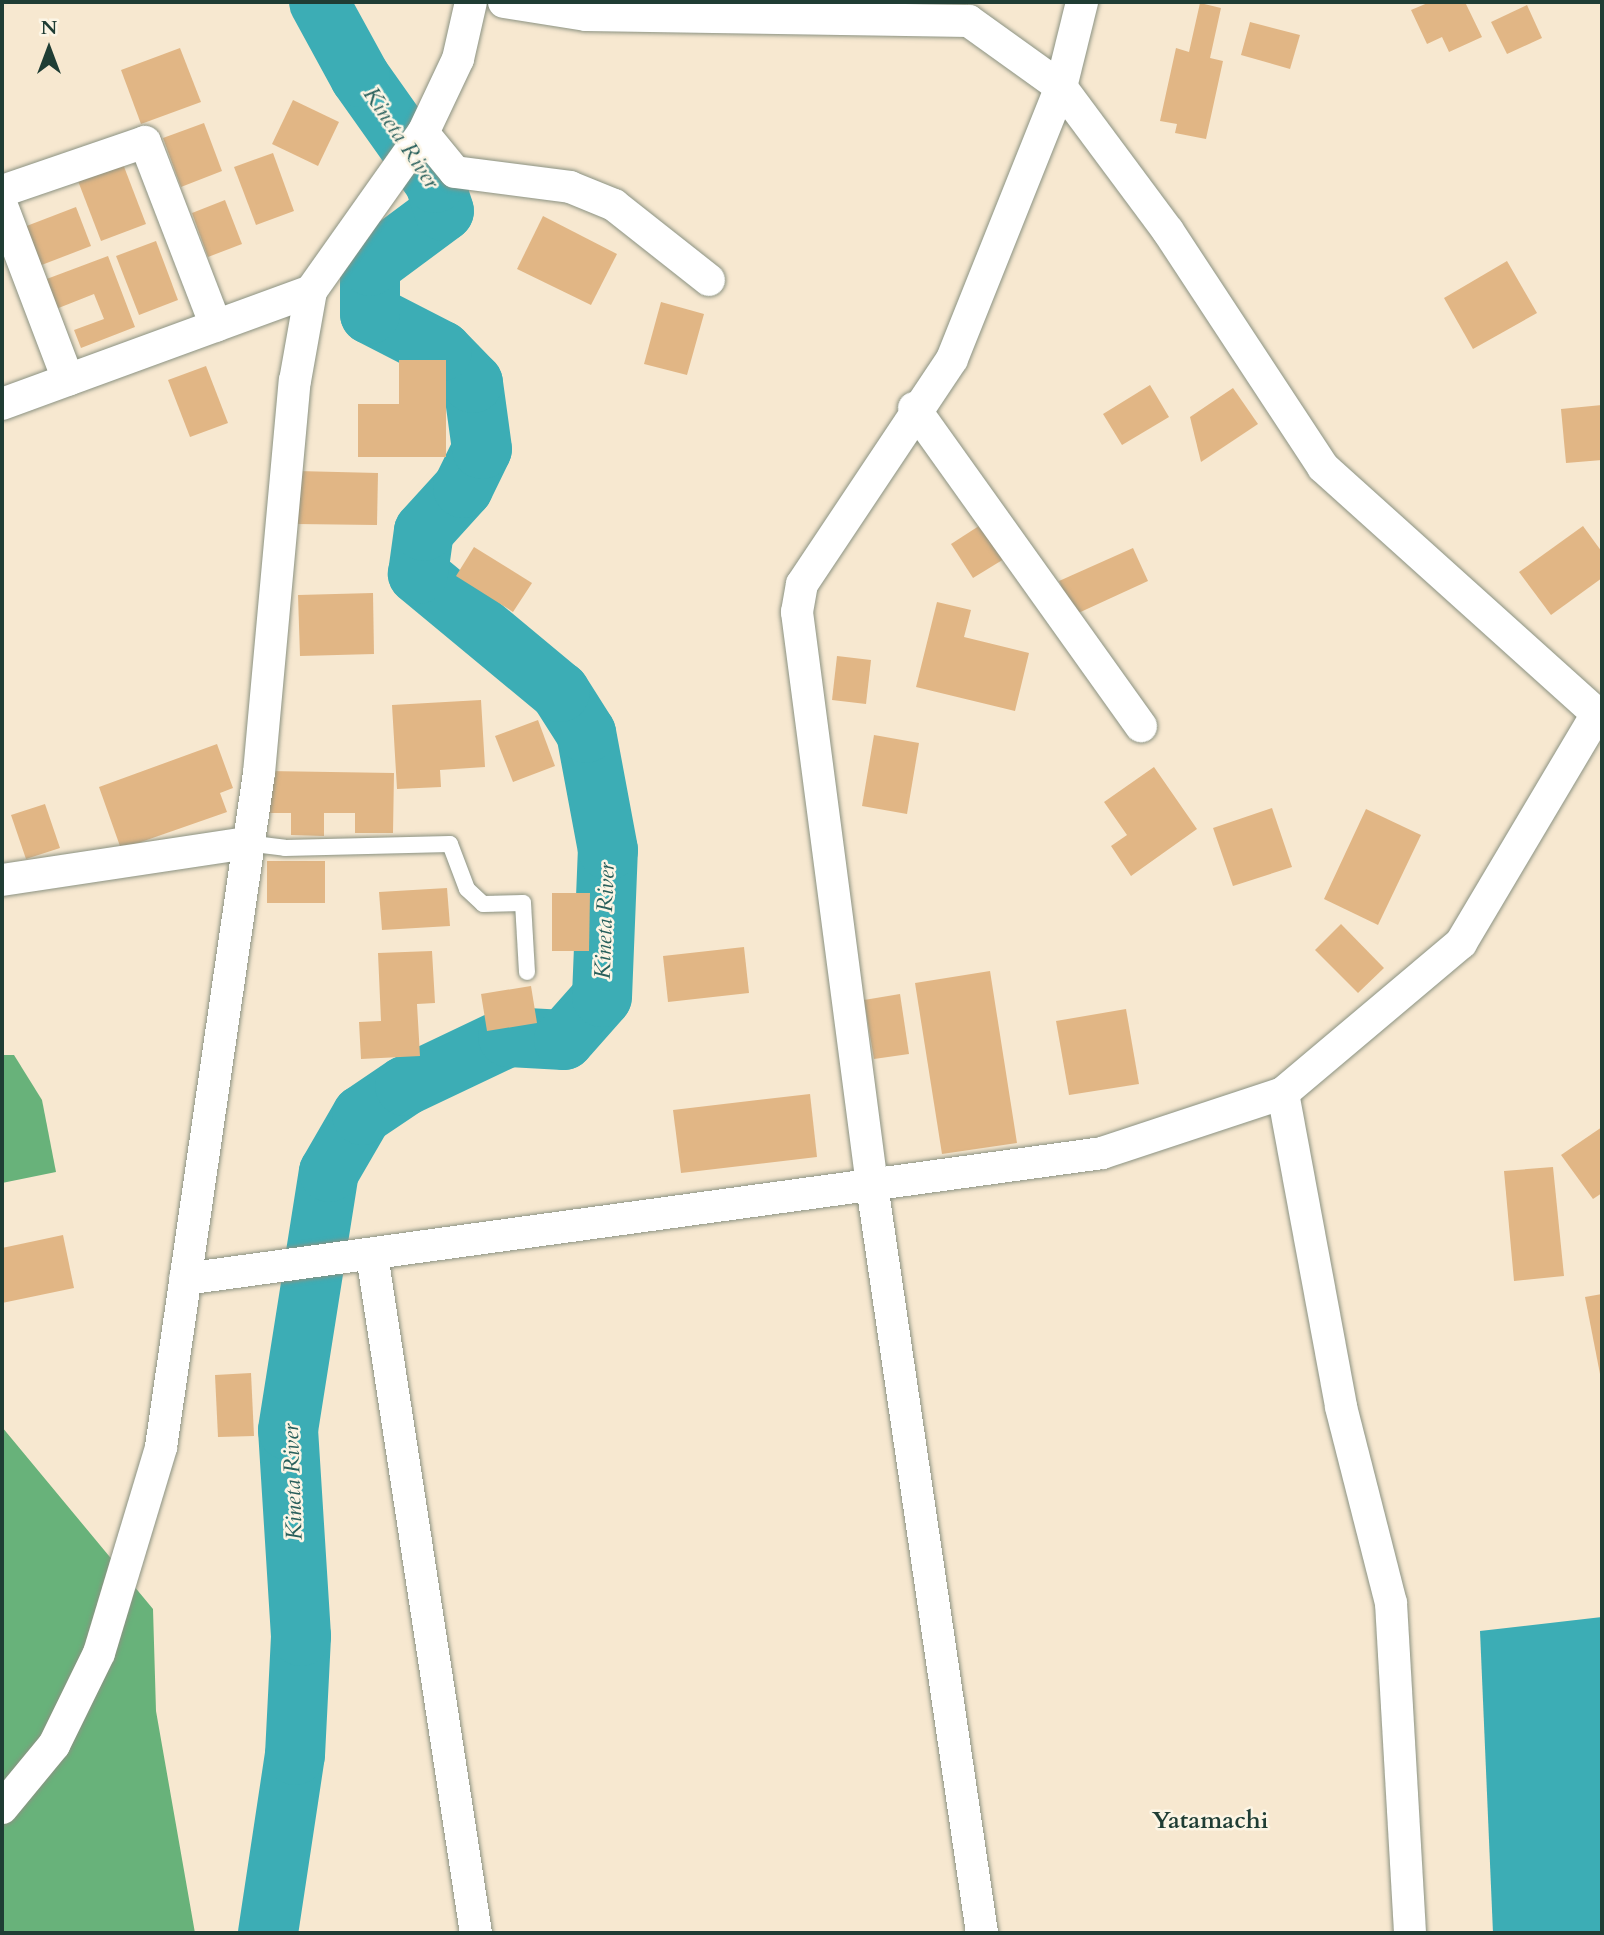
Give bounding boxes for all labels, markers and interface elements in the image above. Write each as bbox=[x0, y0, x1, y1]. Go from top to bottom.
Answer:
north arrow bbox=[14, 14, 84, 84]
text: N bbox=[41, 15, 57, 41]
water label: Kineta River bbox=[357, 82, 445, 194]
water label: Kineta River bbox=[589, 862, 621, 980]
water label: Kineta River bbox=[277, 1423, 309, 1541]
district label: Yatamachi bbox=[1152, 1807, 1268, 1835]

